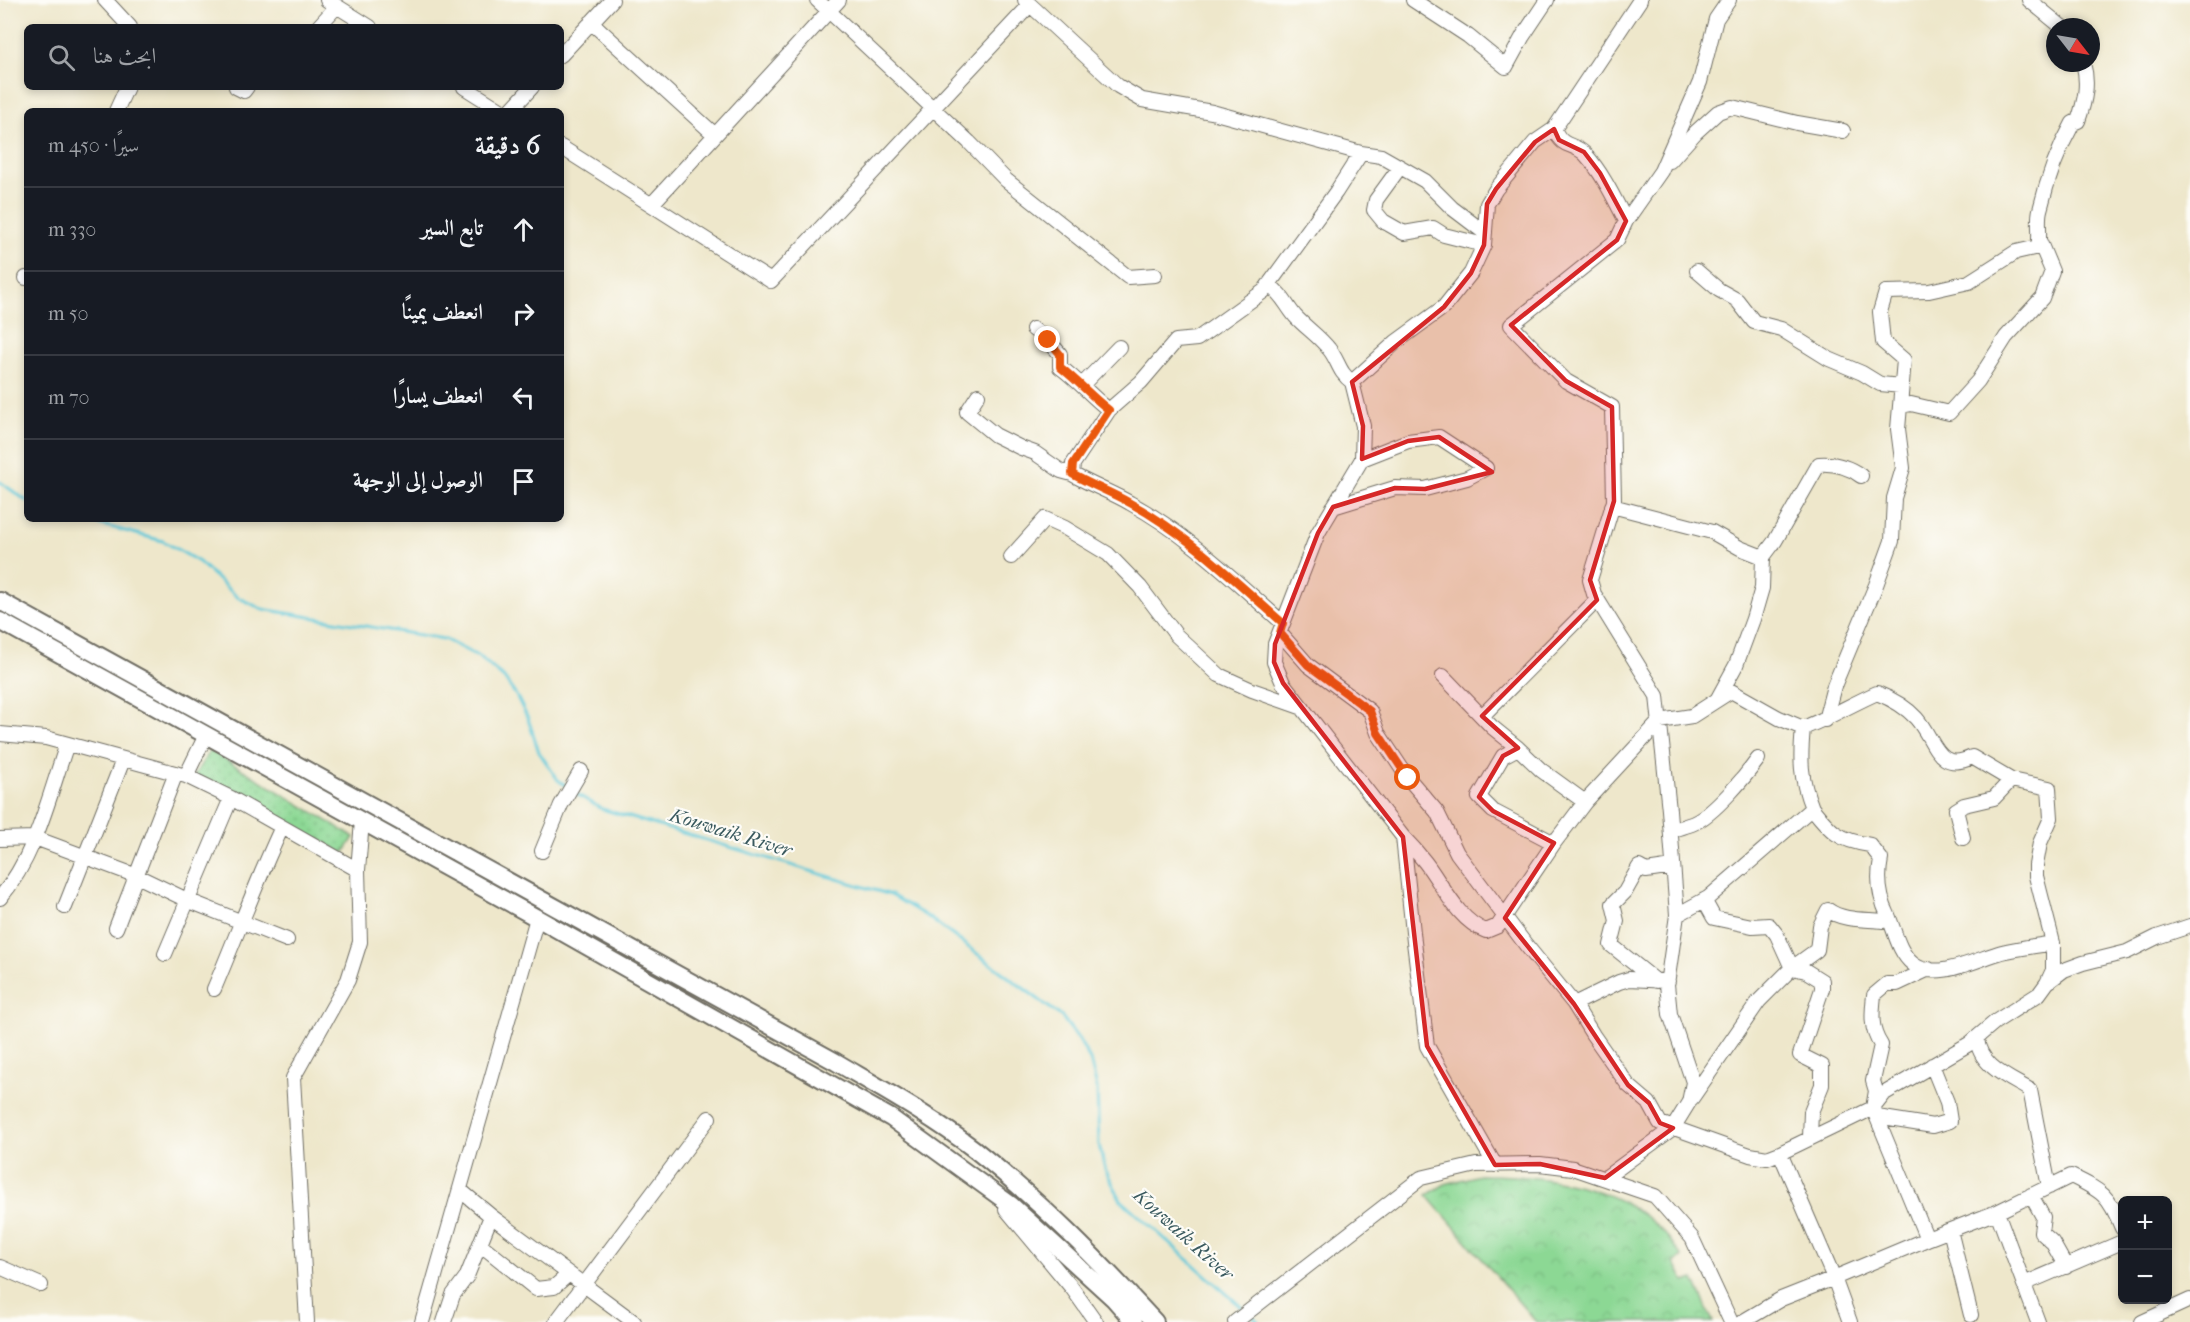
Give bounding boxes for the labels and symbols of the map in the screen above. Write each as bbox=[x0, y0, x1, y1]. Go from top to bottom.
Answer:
north arrow bbox=[2046, 18, 2100, 72]
route end bbox=[1034, 326, 1060, 352]
route start bbox=[1394, 764, 1420, 790]
water label: Kouwaik River bbox=[665, 802, 797, 863]
water label: Kouwaik River bbox=[1127, 1182, 1240, 1287]

